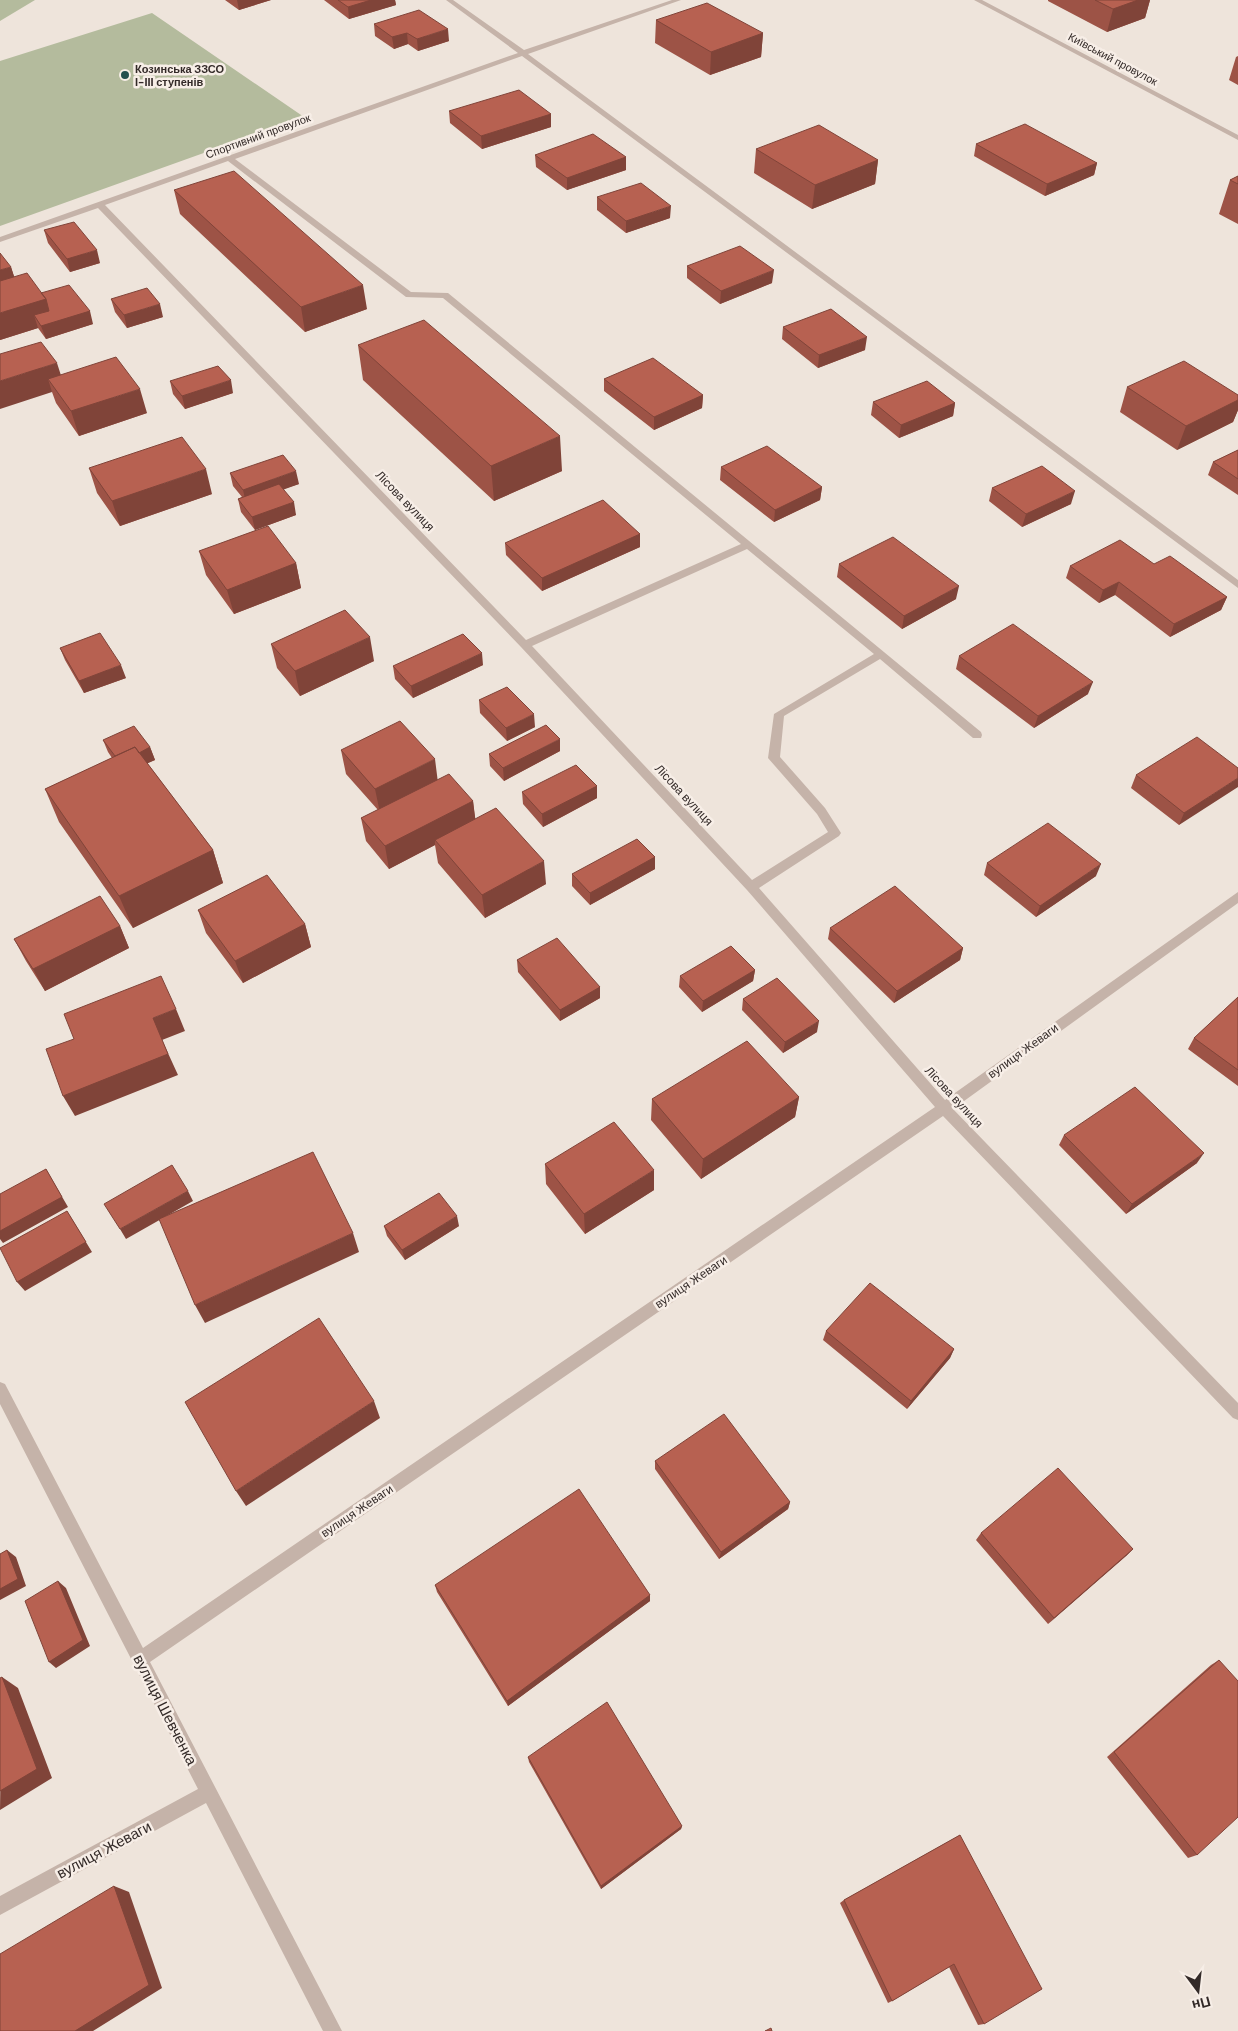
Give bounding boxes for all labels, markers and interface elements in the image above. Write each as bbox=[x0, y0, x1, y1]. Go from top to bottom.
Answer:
street label: Київський провулок bbox=[1066, 30, 1160, 89]
place label: Козинська ЗЗСО І-ІІІ ступенів bbox=[135, 62, 224, 89]
marker: Козинська ЗЗСО І-ІІІ ступенів bbox=[119, 69, 131, 81]
street label: Спортивний провулок bbox=[204, 110, 313, 162]
street label: Лісова вулиця bbox=[372, 467, 438, 535]
street label: Лісова вулиця bbox=[651, 761, 717, 829]
street label: вулиця Жеваги bbox=[984, 1020, 1062, 1082]
street label: Лісова вулиця bbox=[921, 1063, 987, 1131]
street label: вулиця Жеваги bbox=[652, 1252, 730, 1312]
street label: вулиця Жеваги bbox=[318, 1481, 396, 1541]
street label: вулиця Шевченка bbox=[128, 1651, 202, 1769]
street label: вулиця Жеваги bbox=[53, 1817, 155, 1883]
north arrow bbox=[1173, 1966, 1223, 2016]
text: Пн bbox=[1190, 1992, 1213, 2015]

